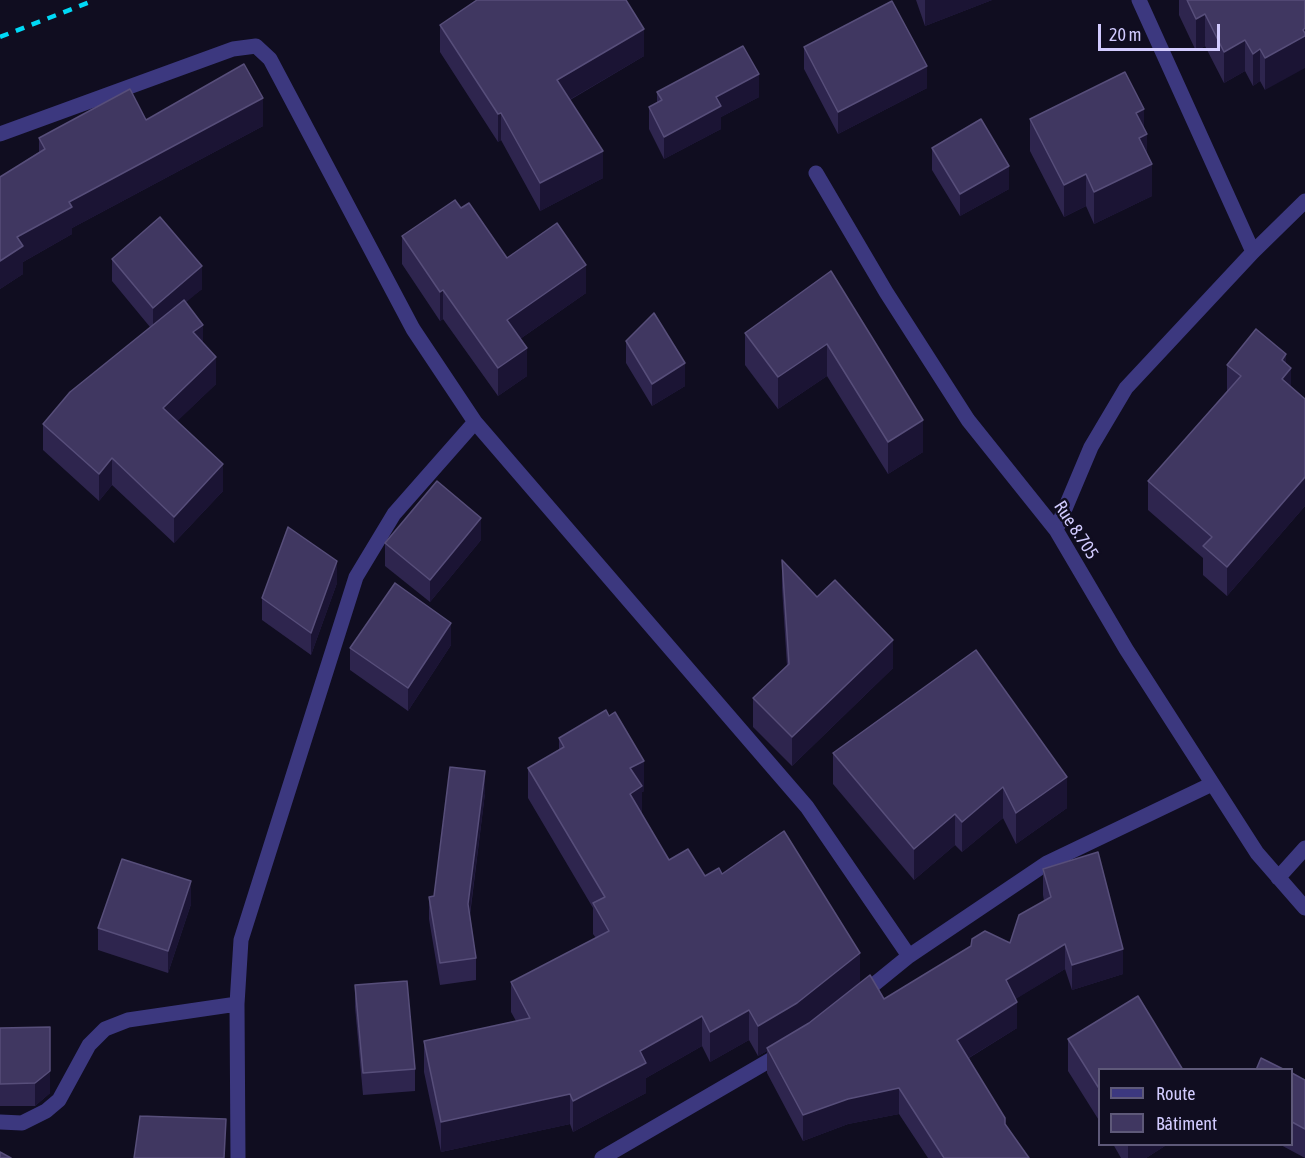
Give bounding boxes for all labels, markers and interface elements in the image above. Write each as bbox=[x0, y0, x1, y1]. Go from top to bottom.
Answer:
scale bar bbox=[1101, 12, 1222, 50]
text: 20 m bbox=[1109, 24, 1141, 45]
street label: Rue 8.705 bbox=[1049, 497, 1103, 563]
legend bbox=[1098, 1068, 1293, 1146]
text: Route bbox=[1156, 1083, 1195, 1104]
text: Bâtiment bbox=[1156, 1113, 1217, 1134]

